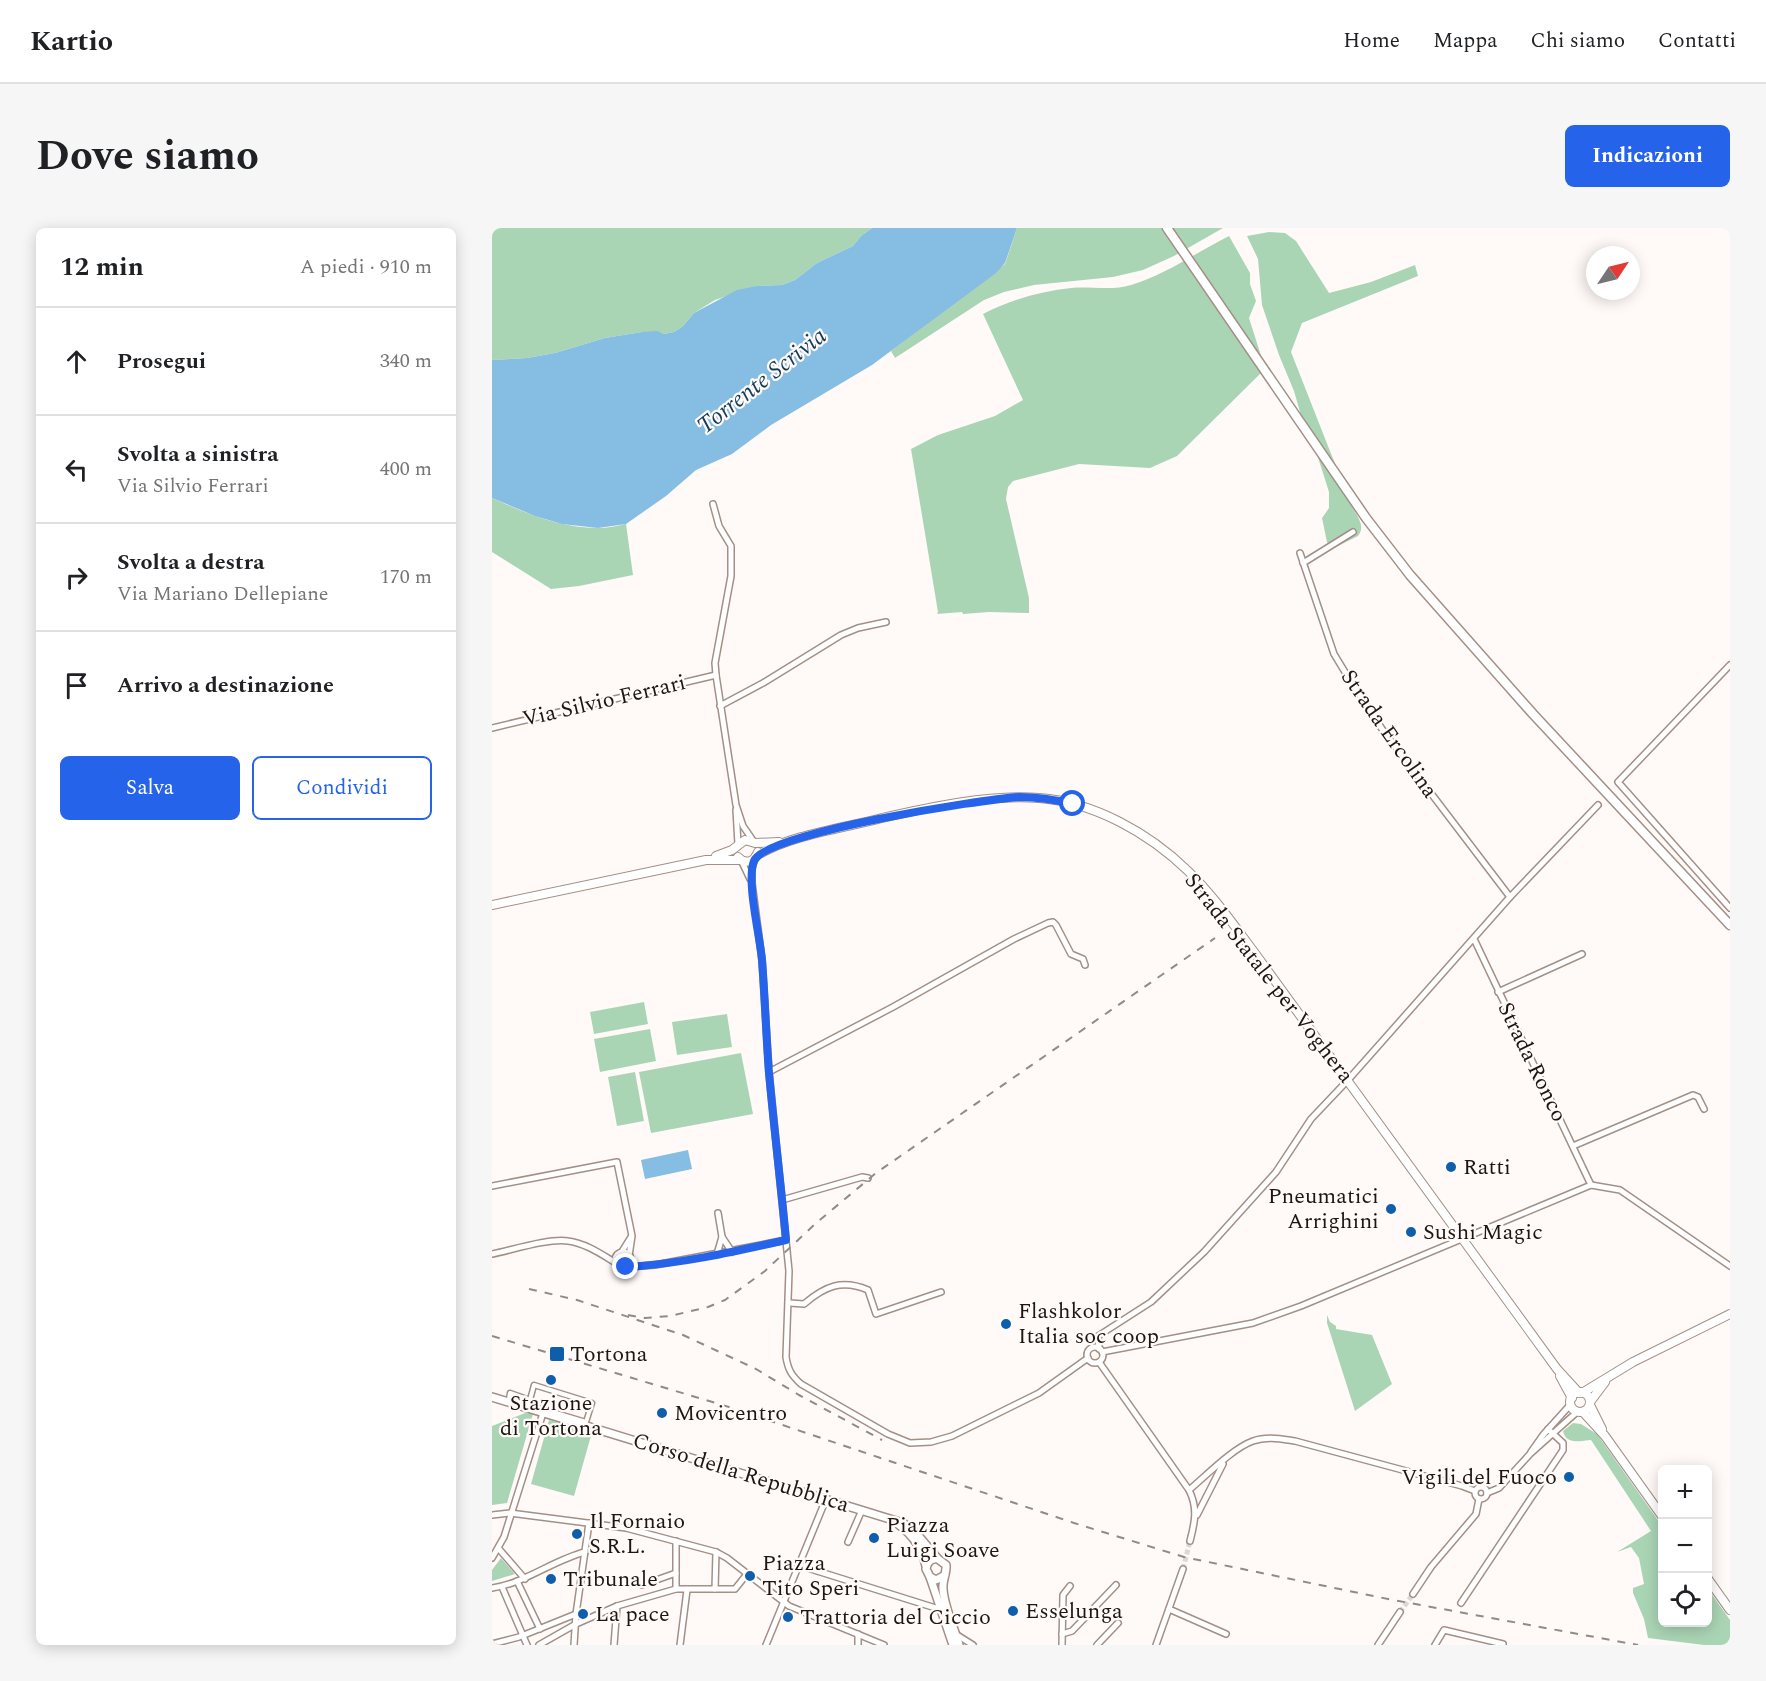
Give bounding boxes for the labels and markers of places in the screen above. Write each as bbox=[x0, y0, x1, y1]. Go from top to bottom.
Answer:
place label: Ratti bbox=[1463, 1151, 1511, 1184]
marker: Ratti bbox=[1444, 1160, 1458, 1174]
place label: Pneumatici Arrighini bbox=[1268, 1180, 1379, 1238]
marker: Pneumatici Arrighini bbox=[1384, 1202, 1398, 1216]
place label: Sushi Magic bbox=[1423, 1216, 1543, 1249]
marker: Sushi Magic bbox=[1404, 1225, 1418, 1239]
place label: Flashkolor Italia soc coop bbox=[1018, 1295, 1159, 1353]
marker: Flashkolor Italia soc coop bbox=[999, 1317, 1013, 1331]
place label: Tortona bbox=[570, 1338, 648, 1371]
marker: Tortona bbox=[548, 1345, 566, 1363]
marker: Stazione di Tortona bbox=[544, 1373, 558, 1387]
place label: Stazione di Tortona bbox=[500, 1387, 602, 1445]
place label: Movicentro bbox=[674, 1397, 787, 1430]
marker: Movicentro bbox=[655, 1406, 669, 1420]
place label: Vigili del Fuoco bbox=[1401, 1461, 1557, 1494]
marker: Vigili del Fuoco bbox=[1562, 1470, 1576, 1484]
place label: Il Fornaio S.R.L. bbox=[589, 1505, 685, 1563]
place label: Piazza Luigi Soave bbox=[886, 1509, 1000, 1567]
marker: Il Fornaio S.R.L. bbox=[570, 1527, 584, 1541]
marker: Piazza Luigi Soave bbox=[867, 1531, 881, 1545]
place label: Piazza Tito Speri bbox=[762, 1547, 859, 1605]
place label: Tribunale bbox=[563, 1563, 658, 1596]
marker: Piazza Tito Speri bbox=[743, 1569, 757, 1583]
marker: Tribunale bbox=[544, 1572, 558, 1586]
place label: Esselunga bbox=[1025, 1595, 1123, 1628]
place label: La pace bbox=[595, 1598, 670, 1631]
place label: Trattoria del Ciccio bbox=[800, 1601, 991, 1634]
marker: Esselunga bbox=[1006, 1604, 1020, 1618]
marker: La pace bbox=[576, 1607, 590, 1621]
marker: Trattoria del Ciccio bbox=[781, 1610, 795, 1624]

